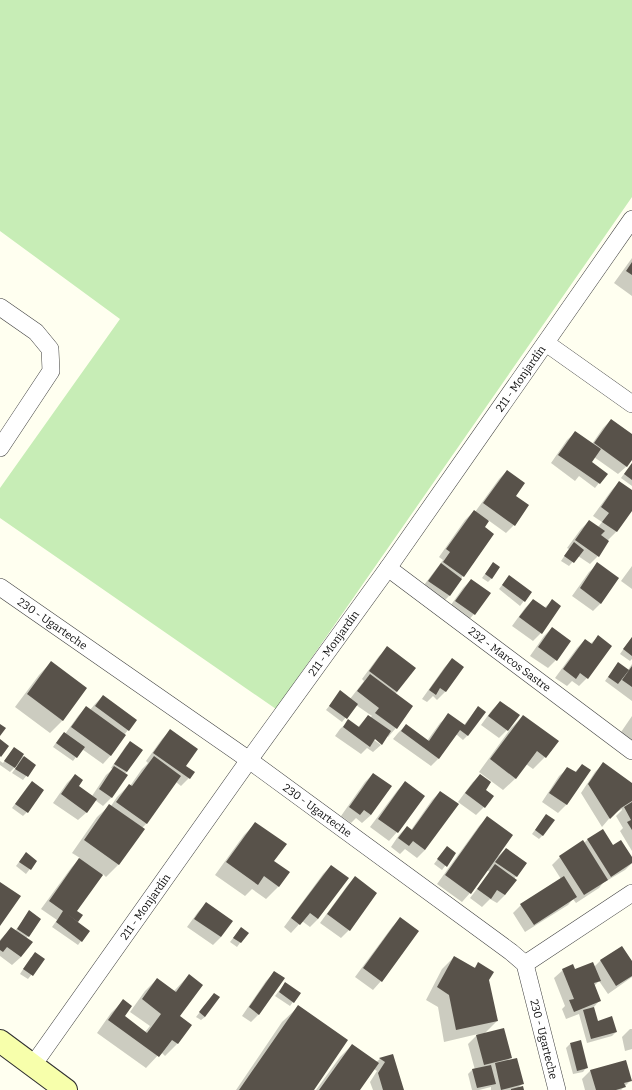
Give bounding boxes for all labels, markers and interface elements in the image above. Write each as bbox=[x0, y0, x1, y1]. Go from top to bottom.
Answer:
street label: 211 - Monjardín bbox=[493, 343, 548, 414]
street label: 230 - Ugarteche bbox=[15, 595, 90, 652]
street label: 211 - Monjardín bbox=[306, 608, 362, 678]
street label: 232 - Marcos Sastre bbox=[466, 624, 553, 694]
street label: 230 - Ugarteche bbox=[281, 781, 354, 840]
street label: 211 - Monjardín bbox=[117, 871, 173, 942]
street label: 230 - Ugarteche bbox=[528, 998, 560, 1080]

